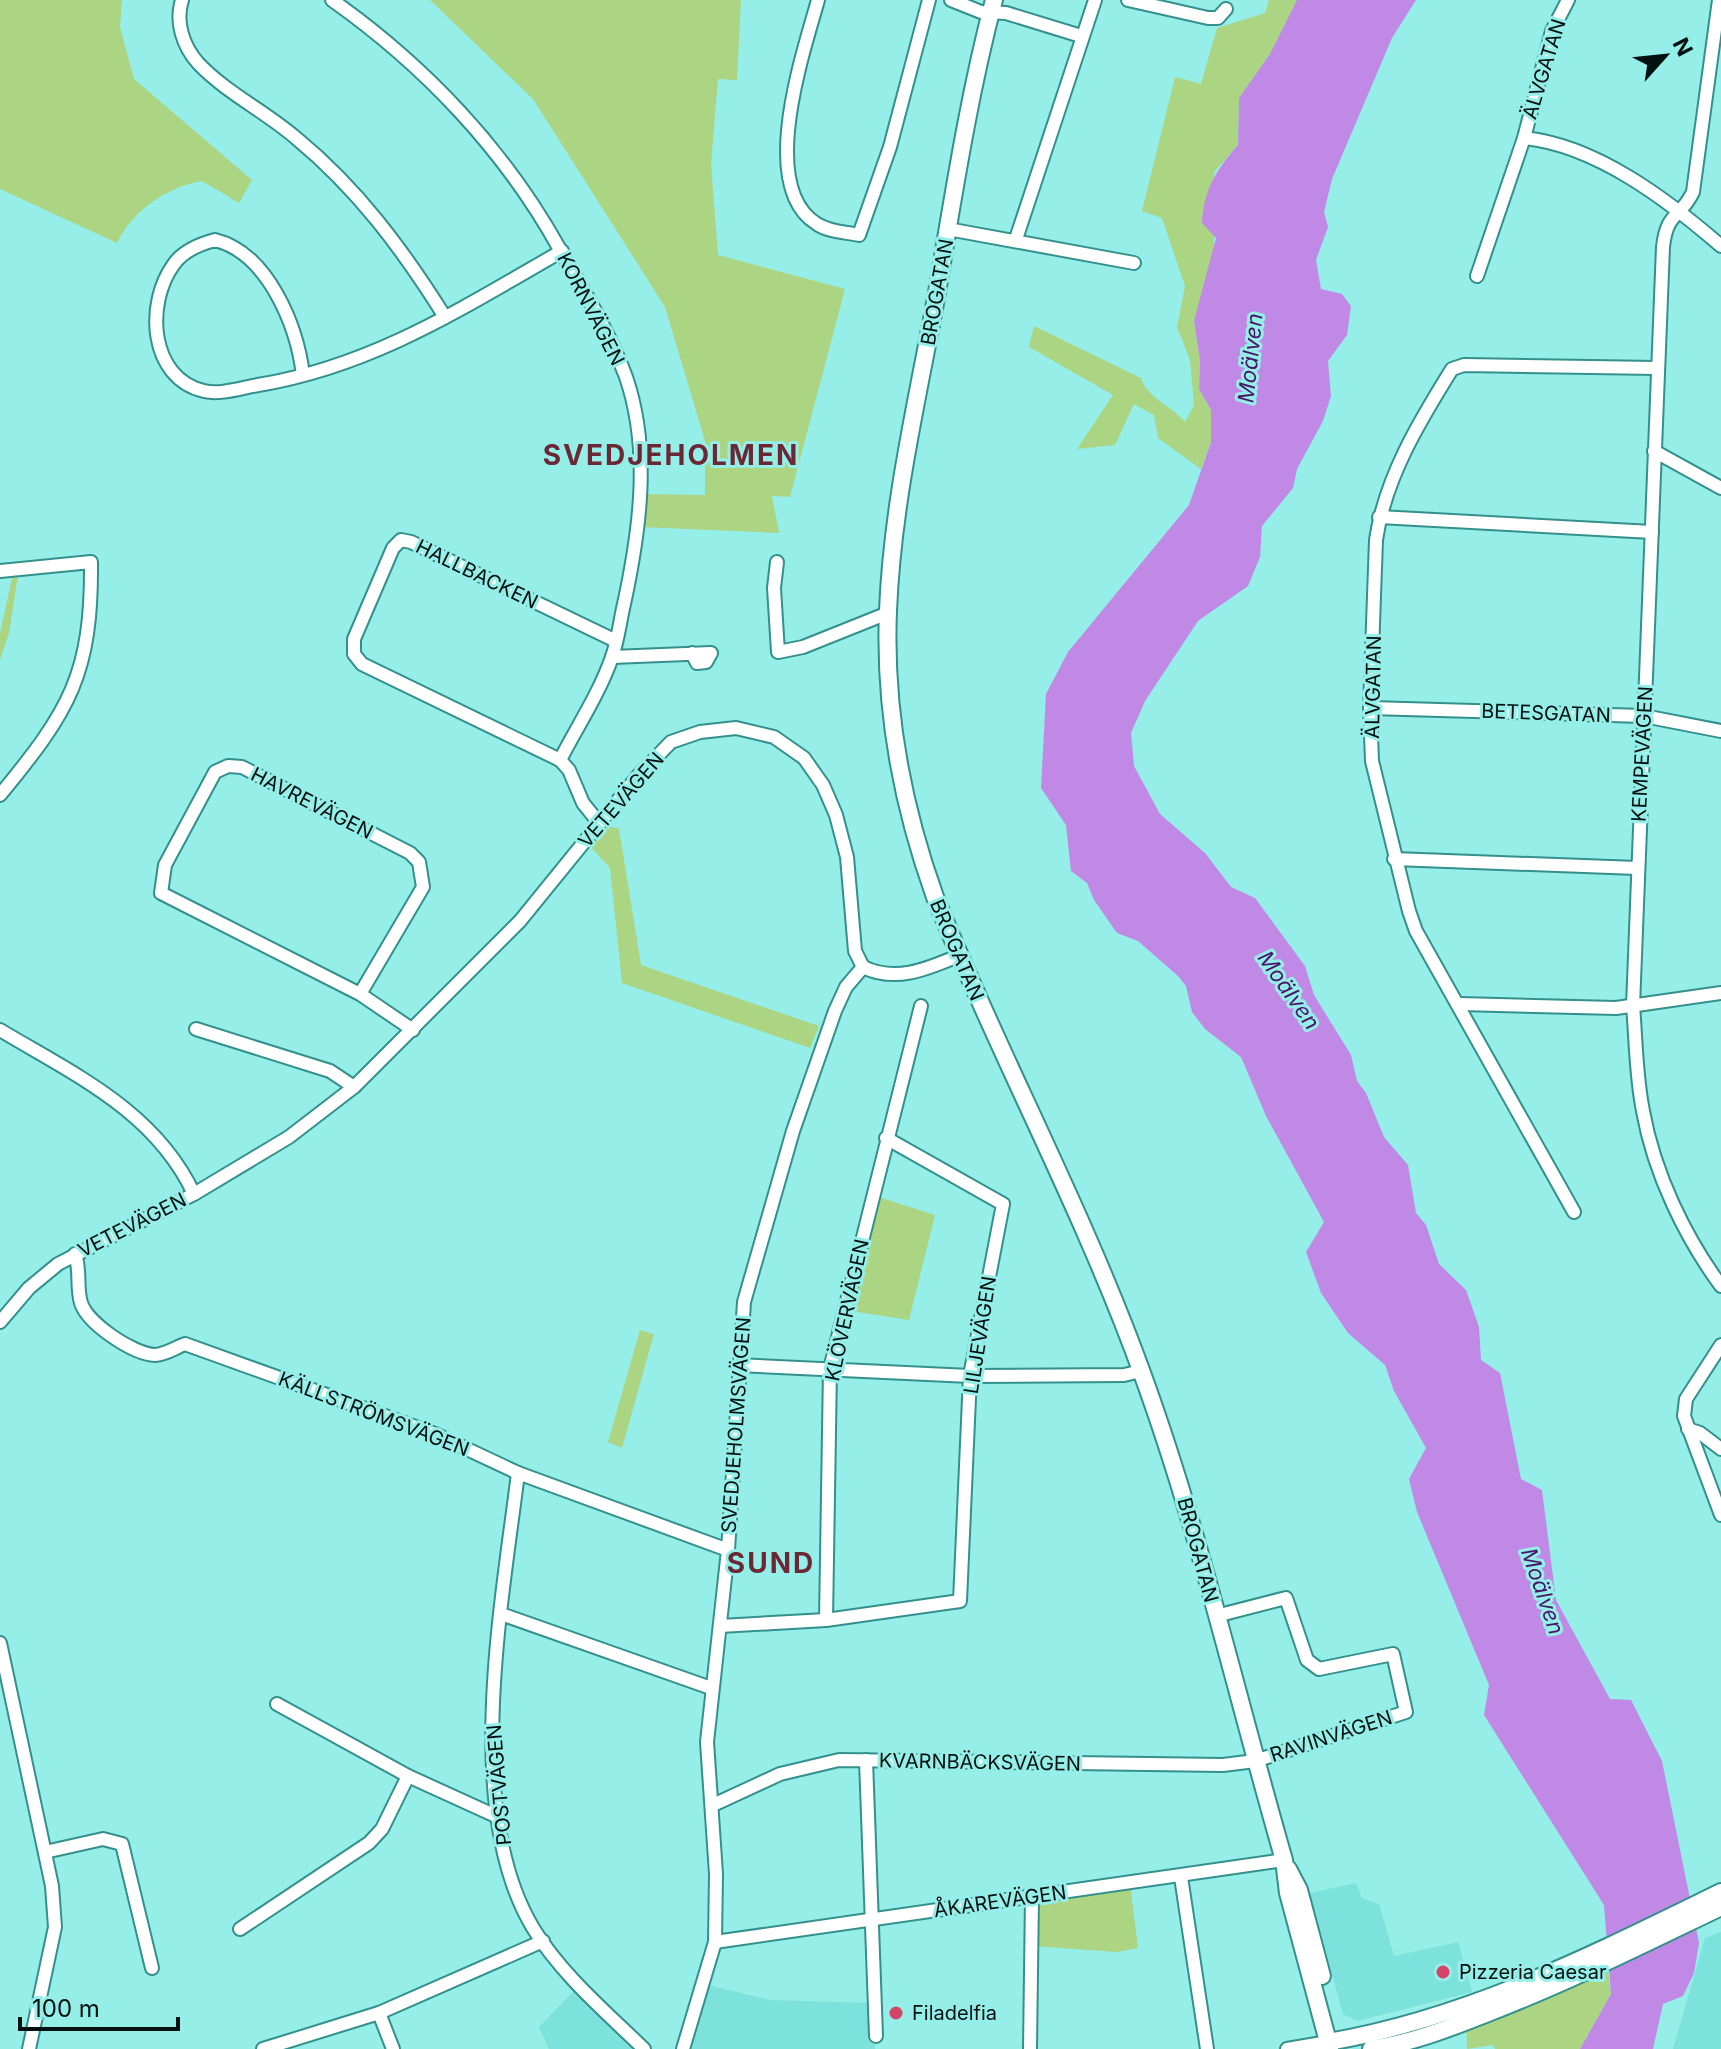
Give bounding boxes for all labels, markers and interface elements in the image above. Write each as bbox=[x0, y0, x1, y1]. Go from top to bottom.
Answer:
street label: ÄLVGATAN bbox=[1517, 16, 1571, 122]
north arrow bbox=[1625, 16, 1705, 96]
text: N bbox=[1667, 34, 1698, 60]
street label: BROGATAN bbox=[916, 237, 958, 347]
street label: KORNVÄGEN bbox=[552, 249, 630, 369]
water label: Moälven bbox=[1232, 312, 1268, 404]
district label: SVEDJEHOLMEN bbox=[543, 438, 799, 472]
street label: HALLBACKEN bbox=[412, 534, 542, 614]
street label: ÄLVGATAN bbox=[1360, 635, 1386, 739]
street label: KEMPEVÄGEN bbox=[1626, 686, 1658, 822]
street label: BETESGATAN bbox=[1481, 699, 1611, 727]
street label: VETEVÄGEN bbox=[573, 747, 669, 853]
street label: HAVREVÄGEN bbox=[247, 762, 377, 844]
street label: BROGATAN bbox=[925, 896, 989, 1004]
water label: Moälven bbox=[1253, 946, 1325, 1034]
street label: VETEVÄGEN bbox=[74, 1187, 190, 1263]
street label: KLÖVERVÄGEN bbox=[820, 1237, 874, 1383]
street label: LILJEVÄGEN bbox=[959, 1274, 1001, 1396]
street label: SVEDJEHOLMSVÄGEN bbox=[716, 1316, 756, 1534]
street label: KÄLLSTRÖMSVÄGEN bbox=[275, 1367, 473, 1461]
street label: BROGATAN bbox=[1172, 1495, 1224, 1605]
water label: Moälven bbox=[1516, 1544, 1570, 1638]
district label: SUND bbox=[727, 1546, 815, 1580]
street label: RAVINVÄGEN bbox=[1267, 1705, 1395, 1767]
street label: POSTVÄGEN bbox=[482, 1723, 516, 1847]
street label: KVARNBÄCKSVÄGEN bbox=[879, 1748, 1081, 1776]
street label: ÅKAREVÄGEN bbox=[932, 1878, 1068, 1922]
place label: Pizzeria Caesar bbox=[1459, 1960, 1607, 1984]
marker: Pizzeria Caesar bbox=[1434, 1963, 1452, 1981]
scale bar bbox=[20, 1981, 178, 2031]
text: 100 m bbox=[32, 1994, 100, 2023]
place label: Filadelfia bbox=[912, 2001, 997, 2025]
marker: Filadelfia bbox=[887, 2004, 905, 2022]

